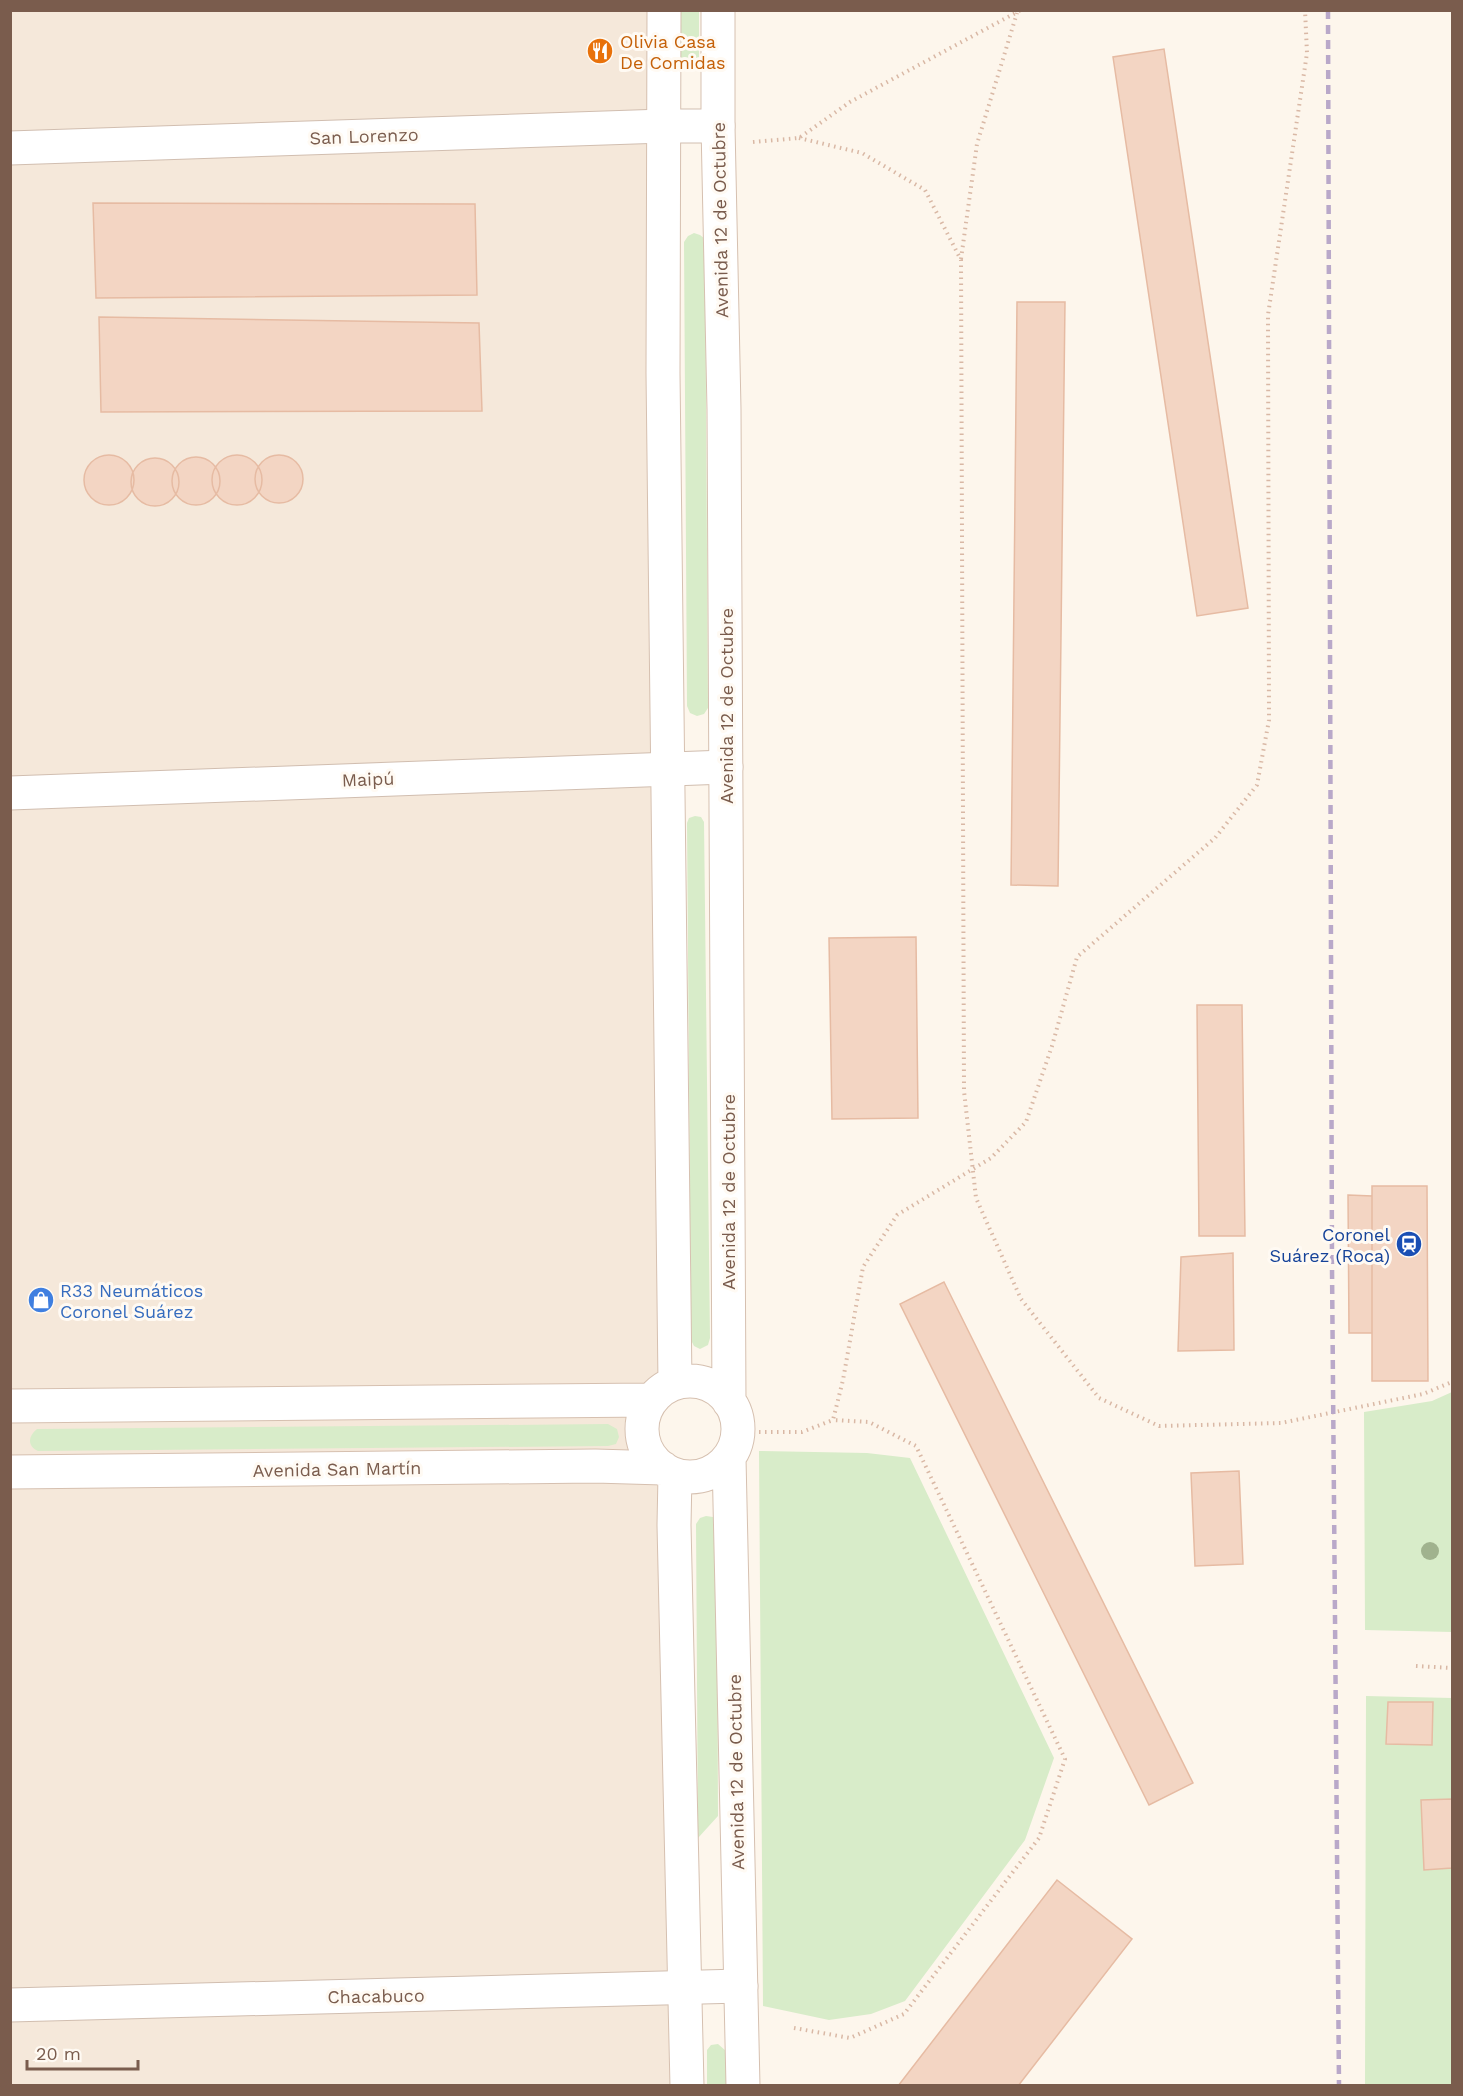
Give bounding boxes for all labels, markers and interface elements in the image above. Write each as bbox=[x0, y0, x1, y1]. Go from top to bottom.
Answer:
place label: Olivia Casa De Comidas bbox=[620, 31, 726, 73]
restaurant icon: Olivia Casa De Comidas bbox=[585, 36, 615, 66]
street label: Avenida 12 de Octubre bbox=[708, 122, 732, 318]
street label: San Lorenzo bbox=[309, 124, 419, 148]
street label: Avenida 12 de Octubre bbox=[716, 608, 737, 804]
street label: Maipú bbox=[341, 768, 395, 790]
street label: Avenida 12 de Octubre bbox=[718, 1094, 739, 1290]
place label: Coronel Suárez (Roca) bbox=[1269, 1224, 1390, 1266]
station icon: Coronel Suárez (Roca) bbox=[1394, 1229, 1424, 1259]
place label: R33 Neumáticos Coronel Suárez bbox=[60, 1280, 203, 1322]
shop icon: R33 Neumáticos Coronel Suárez bbox=[26, 1285, 56, 1315]
street label: Avenida San Martín bbox=[252, 1457, 422, 1481]
street label: Avenida 12 de Octubre bbox=[724, 1674, 748, 1870]
street label: Chacabuco bbox=[327, 1985, 425, 2007]
scale bar bbox=[27, 2033, 138, 2071]
text: 20 m bbox=[36, 2043, 81, 2064]

